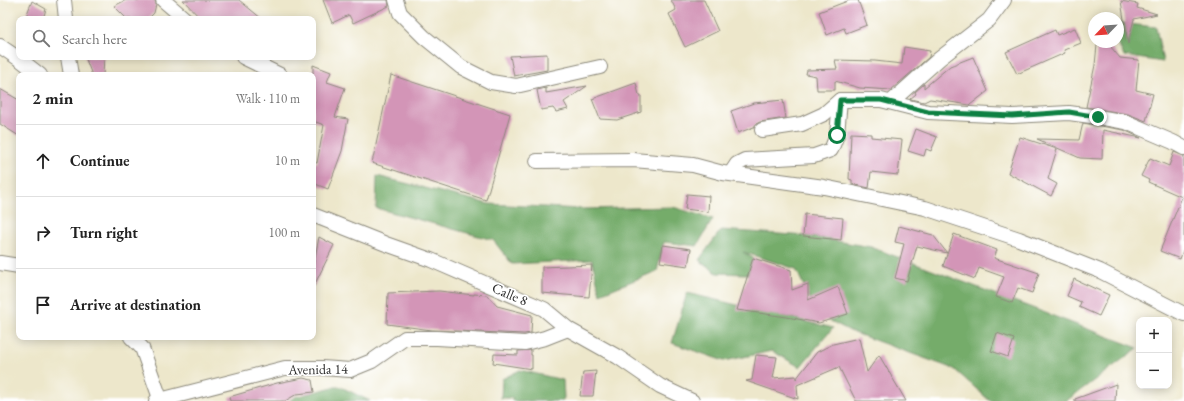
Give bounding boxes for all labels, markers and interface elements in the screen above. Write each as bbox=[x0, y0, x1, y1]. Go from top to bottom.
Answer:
north arrow bbox=[1088, 12, 1124, 48]
search box bbox=[16, 16, 316, 60]
icon: search bbox=[30, 27, 52, 49]
text: Search here bbox=[62, 29, 127, 48]
text: 2 min bbox=[32, 87, 73, 109]
text: Walk · 110 m bbox=[236, 90, 300, 107]
route end bbox=[1089, 108, 1107, 126]
route start bbox=[828, 126, 846, 144]
icon: ahead bbox=[32, 150, 54, 172]
text: Continue bbox=[70, 151, 130, 170]
text: 10 m bbox=[275, 152, 300, 169]
icon: right bbox=[32, 222, 54, 244]
text: Turn right bbox=[70, 223, 138, 242]
text: 100 m bbox=[269, 224, 300, 241]
street label: Calle 8 bbox=[489, 278, 531, 310]
icon: arrive bbox=[32, 294, 54, 316]
text: Arrive at destination bbox=[70, 295, 201, 314]
map controls bbox=[1136, 317, 1172, 389]
button: + bbox=[1136, 317, 1172, 353]
button: − bbox=[1136, 353, 1172, 389]
street label: Avenida 14 bbox=[287, 359, 348, 379]

